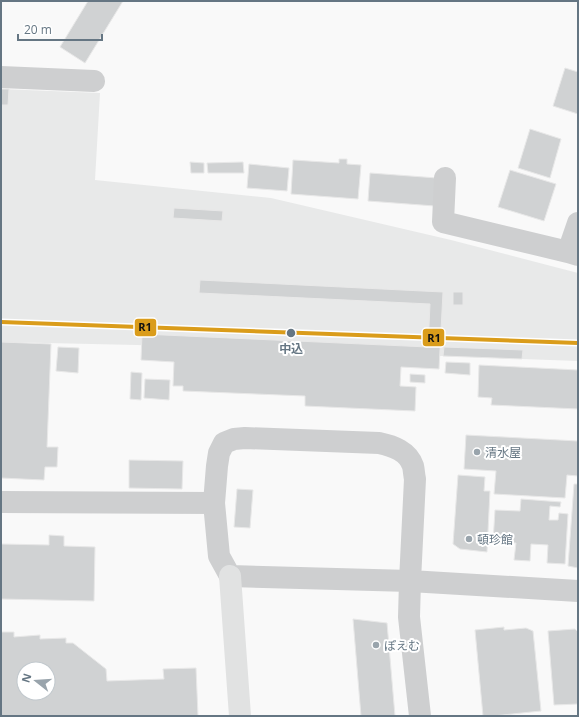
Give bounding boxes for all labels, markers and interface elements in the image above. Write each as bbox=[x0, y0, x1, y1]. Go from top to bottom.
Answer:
scale bar bbox=[18, 16, 102, 42]
text: 20 m bbox=[24, 21, 52, 38]
line badge: R1 bbox=[134, 318, 157, 337]
text: R1 bbox=[138, 319, 152, 334]
marker: 中込 bbox=[285, 327, 297, 339]
line badge: R1 bbox=[422, 328, 445, 347]
text: R1 bbox=[427, 330, 441, 345]
place label: 中込 bbox=[279, 340, 303, 357]
place label: 清水屋 bbox=[485, 444, 521, 461]
marker: 清水屋 bbox=[472, 447, 482, 457]
place label: 頓珍館 bbox=[477, 531, 513, 548]
marker: 頓珍館 bbox=[464, 534, 474, 544]
place label: ぽえむ bbox=[384, 637, 420, 654]
marker: ぽえむ bbox=[371, 640, 381, 650]
north arrow bbox=[16, 661, 56, 701]
text: N bbox=[17, 671, 34, 684]

